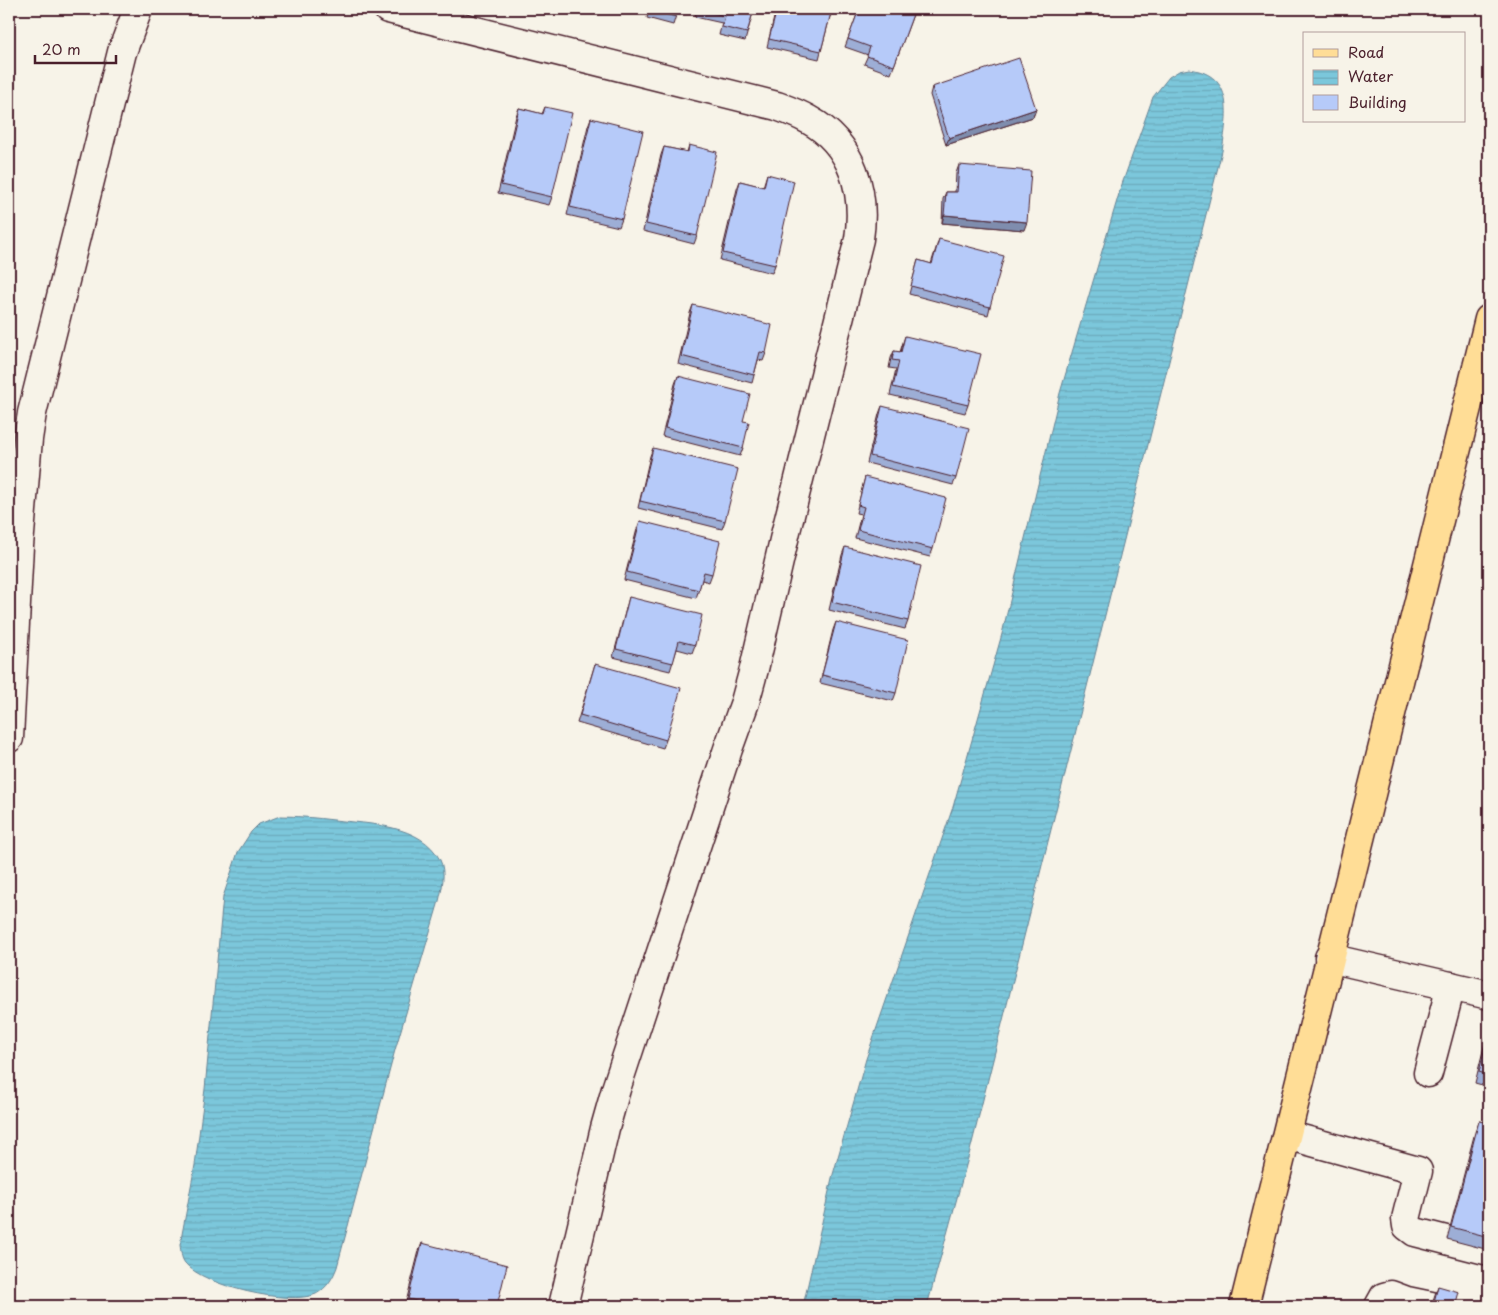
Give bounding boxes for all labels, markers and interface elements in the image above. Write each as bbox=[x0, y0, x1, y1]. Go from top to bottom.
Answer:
scale bar bbox=[35, 32, 116, 64]
legend bbox=[1303, 32, 1466, 122]
text: 20 m bbox=[42, 37, 81, 60]
text: Road bbox=[1348, 40, 1384, 63]
text: Water bbox=[1348, 64, 1393, 87]
text: Building bbox=[1348, 90, 1407, 113]

